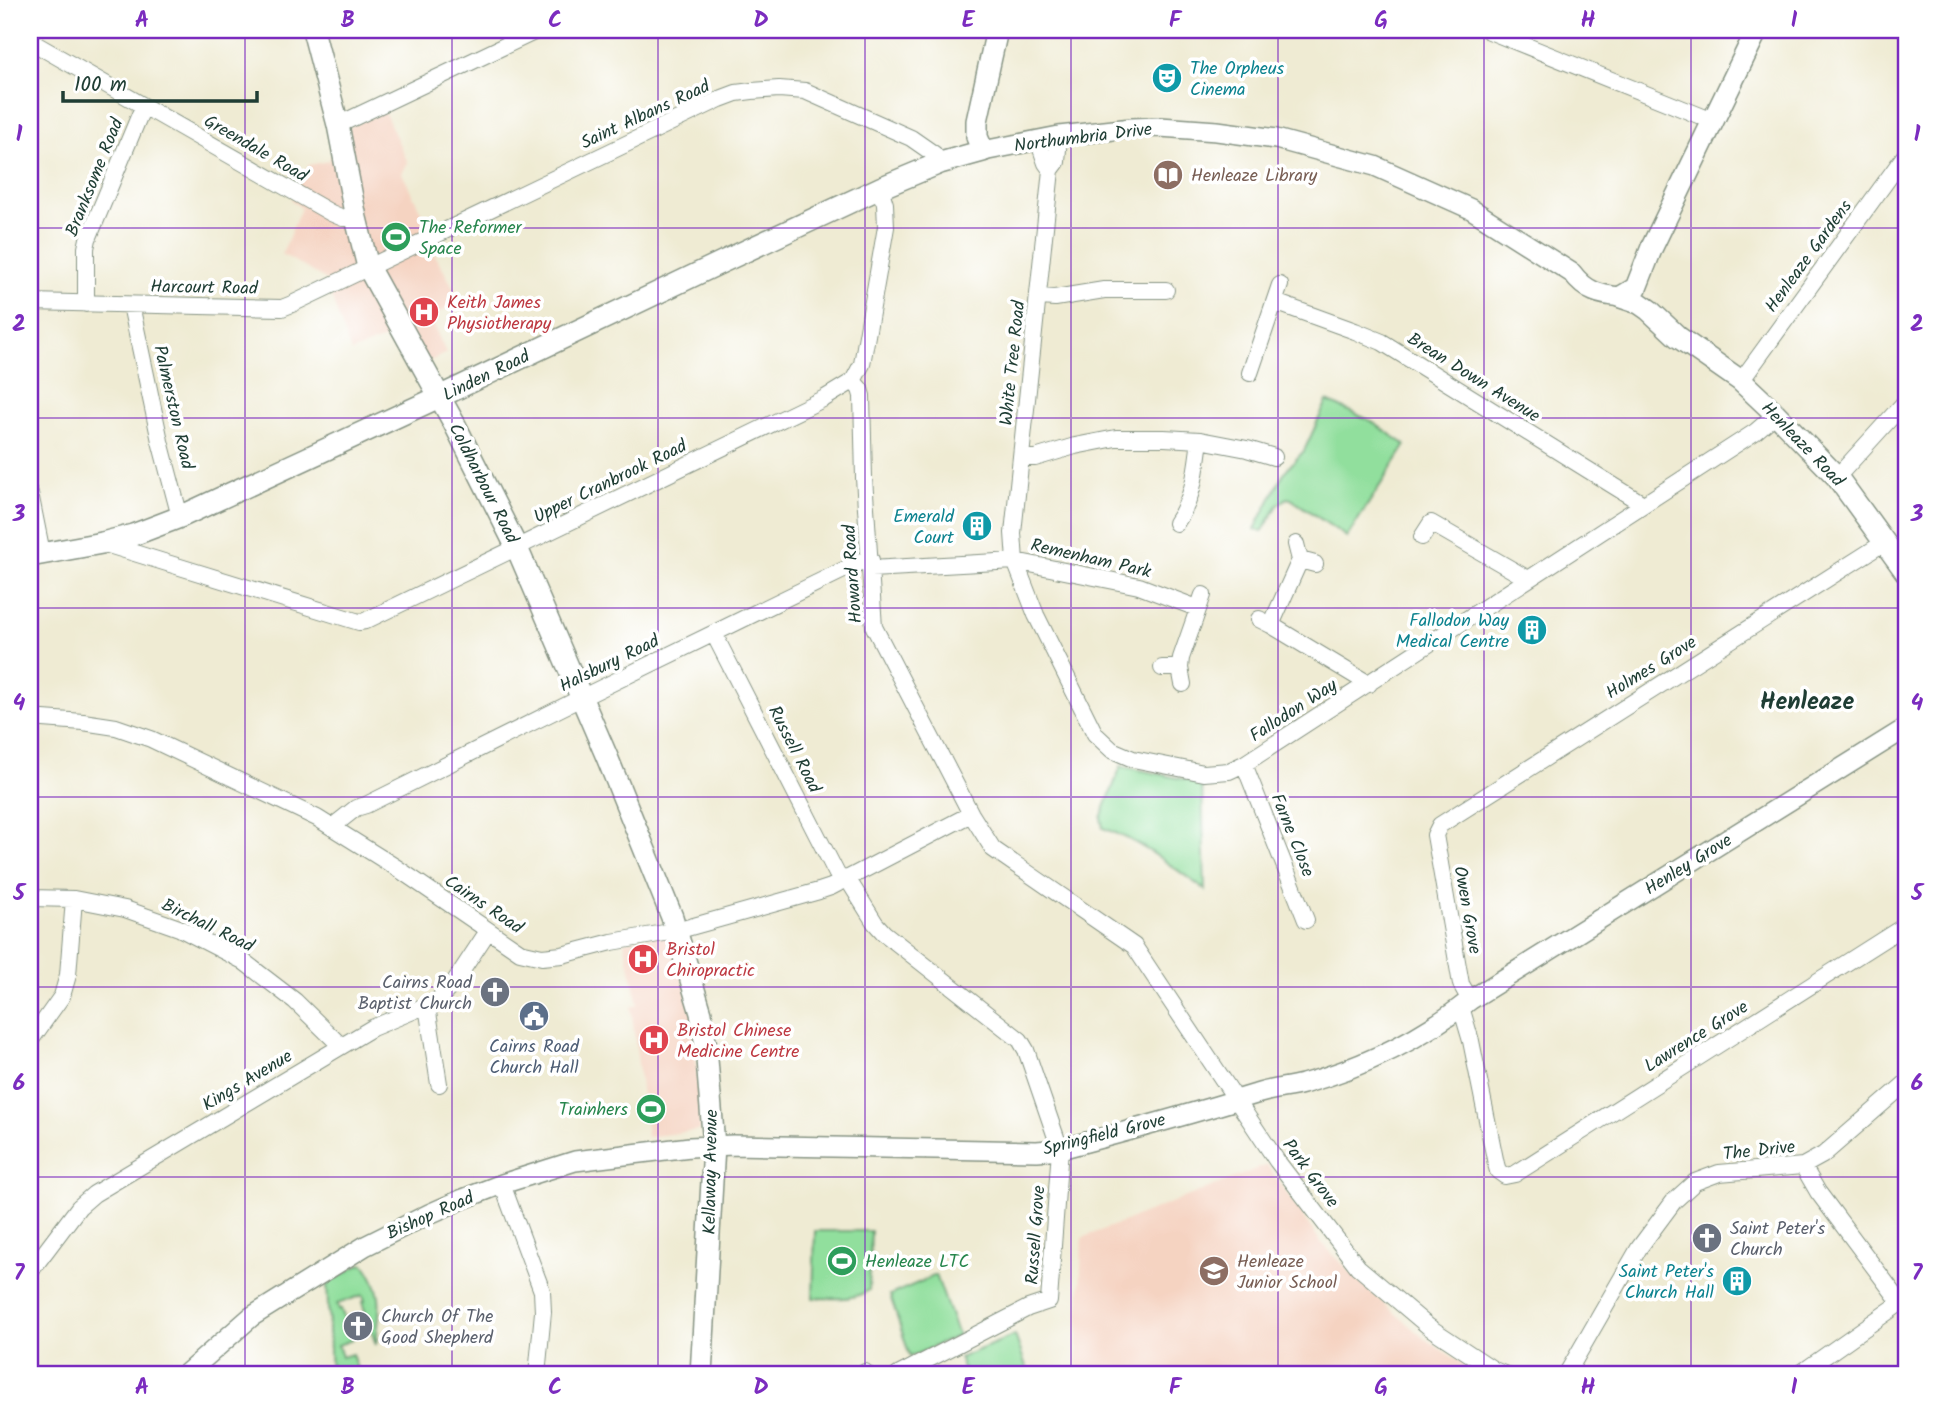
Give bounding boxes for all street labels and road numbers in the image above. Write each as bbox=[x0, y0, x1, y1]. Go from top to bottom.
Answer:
street label: Saint Albans Road bbox=[576, 72, 716, 158]
street label: Greendale Road bbox=[198, 108, 314, 191]
street label: Branksome Road bbox=[58, 113, 133, 241]
street label: Northumbria Drive bbox=[1013, 116, 1154, 161]
street label: Henleaze Gardens bbox=[1758, 194, 1860, 319]
street label: Harcourt Road bbox=[150, 273, 259, 304]
street label: White Tree Road bbox=[993, 298, 1035, 427]
street label: Brean Down Avenue bbox=[1401, 326, 1546, 431]
street label: Palmerston Road bbox=[144, 342, 201, 473]
street label: Linden Road bbox=[438, 342, 536, 410]
street label: Henleaze Road bbox=[1753, 395, 1851, 495]
street label: Coldharbour Road bbox=[440, 418, 526, 550]
street label: Upper Cranbrook Road bbox=[529, 432, 693, 532]
street label: Howard Road bbox=[836, 522, 871, 624]
street label: Remenham Park bbox=[1028, 532, 1154, 588]
street label: Halsbury Road bbox=[555, 627, 666, 701]
street label: Holmes Grove bbox=[1601, 629, 1703, 708]
street label: Fallodon Way bbox=[1244, 672, 1344, 751]
street label: Russell Road bbox=[759, 701, 829, 799]
street label: Farne Close bbox=[1262, 789, 1322, 882]
street label: Henley Grove bbox=[1639, 827, 1738, 904]
street label: Owen Grove bbox=[1445, 864, 1489, 957]
street label: Cairns Road bbox=[438, 868, 529, 943]
street label: Birchall Road bbox=[156, 891, 260, 962]
street label: Lawrence Grove bbox=[1639, 994, 1755, 1081]
street label: Kings Avenue bbox=[197, 1043, 299, 1120]
street label: Springfield Grove bbox=[1040, 1106, 1169, 1165]
street label: Kellaway Avenue bbox=[696, 1109, 727, 1235]
street label: Park Grove bbox=[1274, 1133, 1346, 1215]
street label: The Drive bbox=[1722, 1133, 1797, 1170]
street label: Bishop Road bbox=[382, 1184, 480, 1249]
street label: Russell Grove bbox=[1019, 1184, 1054, 1286]

